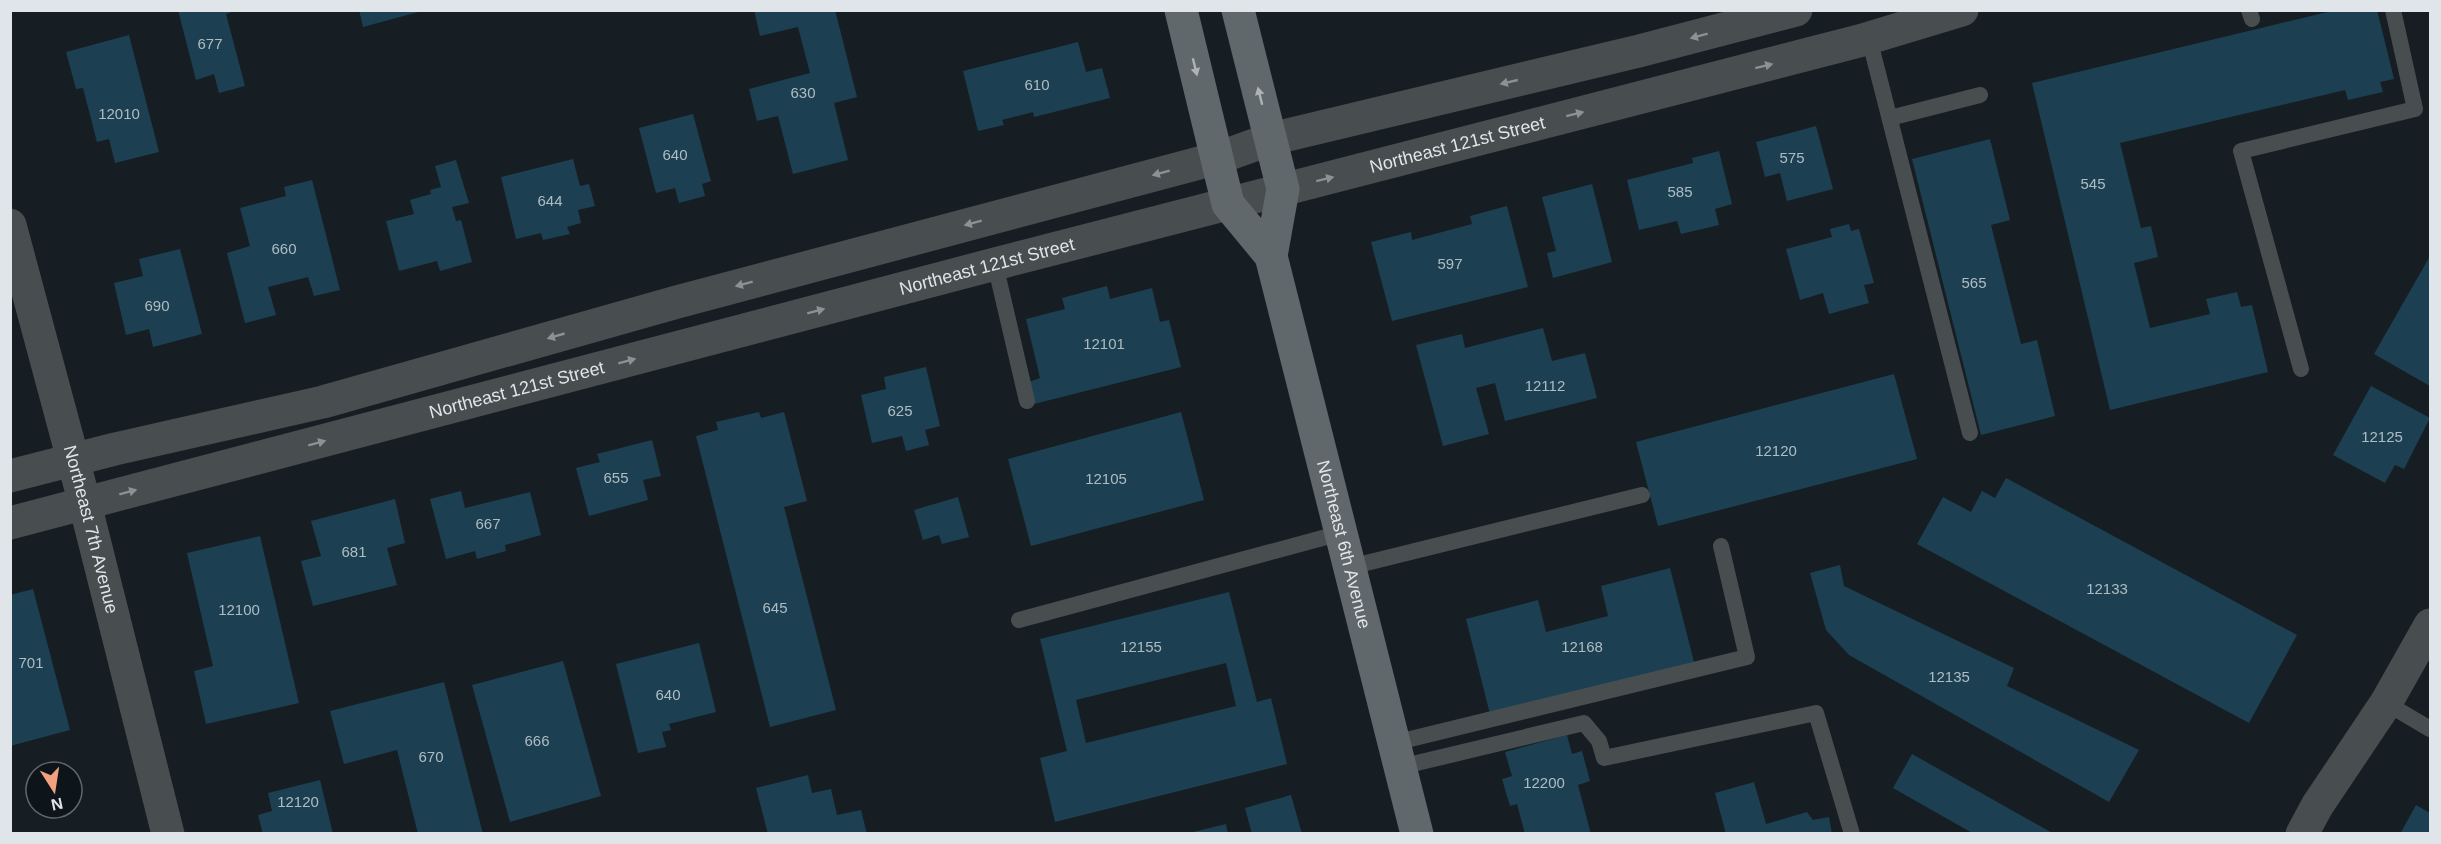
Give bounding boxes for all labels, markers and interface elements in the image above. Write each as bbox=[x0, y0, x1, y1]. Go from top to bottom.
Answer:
one-way arrow bbox=[1690, 31, 1708, 41]
house number: 677 bbox=[197, 35, 223, 52]
one-way arrow bbox=[1190, 58, 1200, 76]
one-way arrow bbox=[1755, 60, 1773, 70]
house number: 610 bbox=[1024, 76, 1050, 93]
one-way arrow bbox=[1500, 78, 1519, 88]
house number: 630 bbox=[790, 84, 816, 101]
one-way arrow bbox=[1255, 87, 1264, 105]
house number: 12010 bbox=[98, 105, 140, 122]
one-way arrow bbox=[1566, 109, 1584, 119]
street label: Northeast 121st Street bbox=[1368, 112, 1547, 177]
house number: 640 bbox=[662, 146, 688, 163]
house number: 575 bbox=[1779, 149, 1805, 166]
one-way arrow bbox=[1152, 168, 1170, 178]
one-way arrow bbox=[1316, 173, 1335, 183]
house number: 545 bbox=[2080, 175, 2106, 192]
house number: 585 bbox=[1667, 183, 1693, 200]
house number: 644 bbox=[537, 192, 563, 209]
one-way arrow bbox=[964, 219, 982, 229]
street label: Northeast 121st Street bbox=[897, 234, 1077, 299]
house number: 660 bbox=[271, 240, 297, 257]
house number: 597 bbox=[1437, 255, 1463, 272]
house number: 565 bbox=[1961, 274, 1987, 291]
one-way arrow bbox=[735, 280, 753, 289]
house number: 690 bbox=[144, 297, 170, 314]
one-way arrow bbox=[807, 306, 825, 316]
one-way arrow bbox=[547, 332, 565, 341]
house number: 12101 bbox=[1083, 335, 1125, 352]
one-way arrow bbox=[618, 356, 636, 365]
street label: Northeast 121st Street bbox=[427, 357, 606, 422]
house number: 12112 bbox=[1525, 377, 1565, 394]
house number: 625 bbox=[887, 402, 913, 419]
house number: 12125 bbox=[2361, 428, 2403, 445]
one-way arrow bbox=[308, 437, 326, 447]
house number: 12120 bbox=[1755, 442, 1797, 459]
street label: Northeast 7th Avenue bbox=[60, 443, 122, 616]
street label: Northeast 6th Avenue bbox=[1313, 458, 1375, 631]
house number: 655 bbox=[603, 469, 629, 486]
house number: 12105 bbox=[1085, 470, 1127, 487]
one-way arrow bbox=[119, 487, 137, 497]
house number: 667 bbox=[475, 515, 501, 532]
house number: 681 bbox=[341, 543, 367, 560]
house number: 12133 bbox=[2086, 580, 2128, 597]
house number: 645 bbox=[762, 599, 788, 616]
house number: 12100 bbox=[218, 601, 260, 618]
house number: 12155 bbox=[1120, 638, 1162, 655]
house number: 12168 bbox=[1561, 638, 1603, 655]
house number: 701 bbox=[18, 654, 44, 671]
house number: 12135 bbox=[1928, 668, 1970, 685]
house number: 640 bbox=[655, 686, 681, 703]
house number: 666 bbox=[524, 732, 550, 749]
house number: 670 bbox=[418, 748, 444, 765]
north arrow bbox=[24, 760, 84, 820]
house number: 12200 bbox=[1523, 774, 1565, 791]
house number: 12120 bbox=[277, 793, 319, 810]
text: N bbox=[50, 795, 64, 814]

